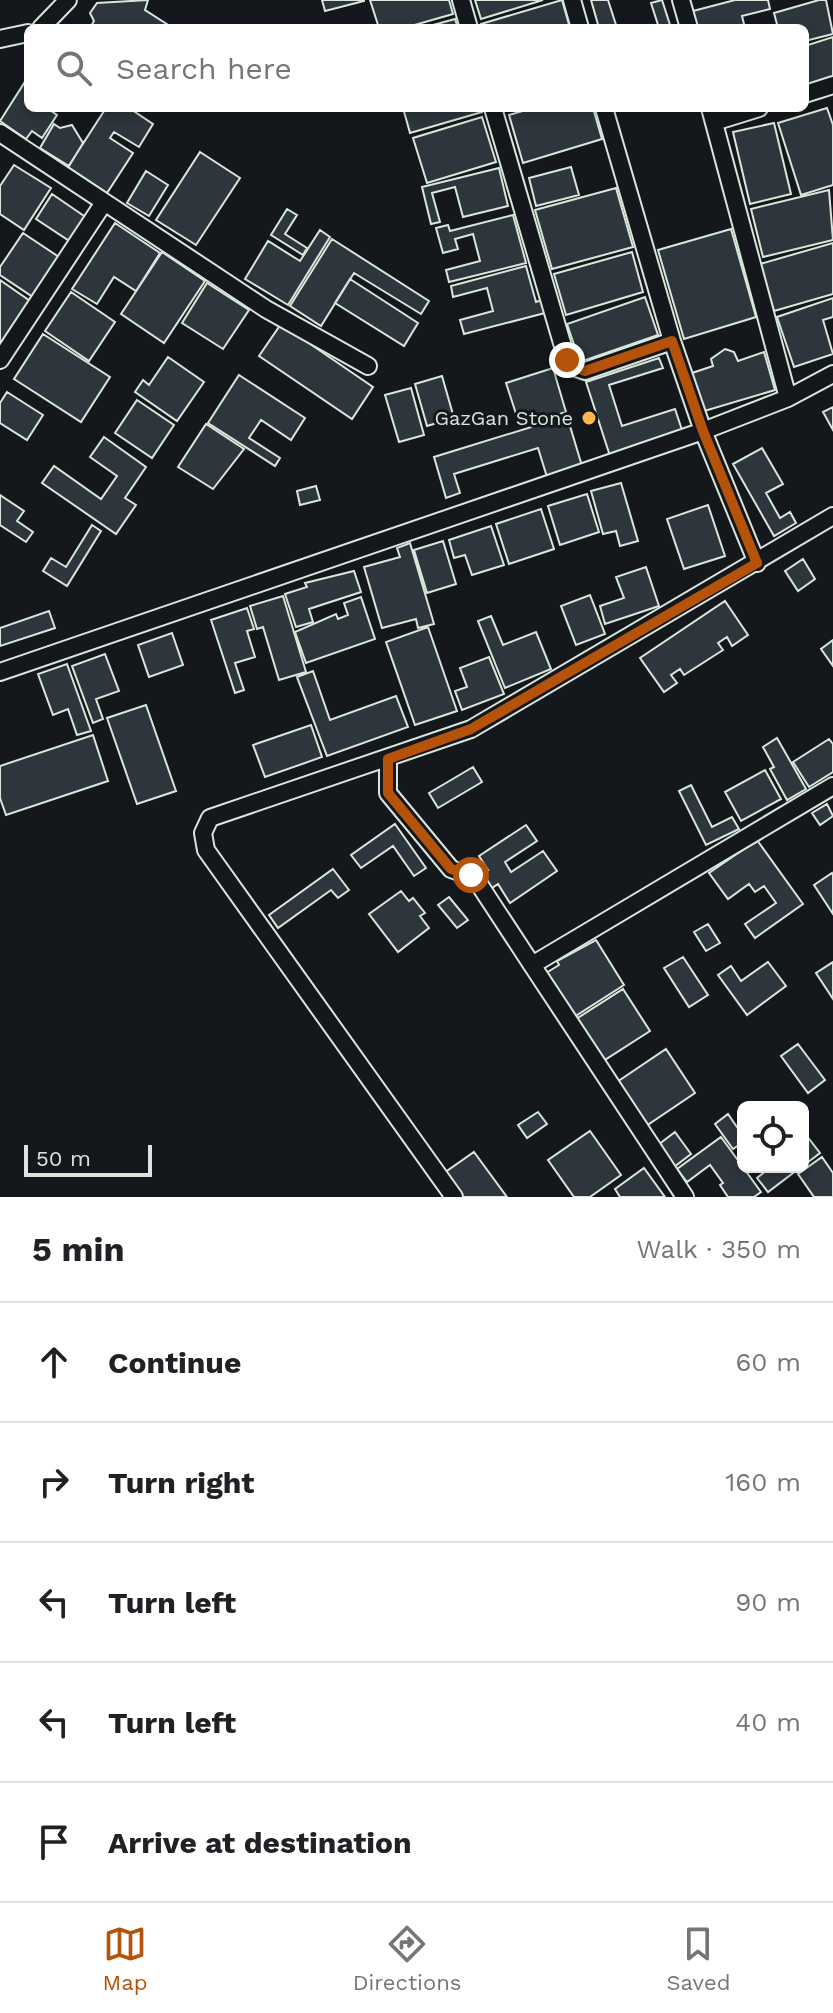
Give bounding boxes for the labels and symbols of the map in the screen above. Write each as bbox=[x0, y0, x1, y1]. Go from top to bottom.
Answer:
route end bbox=[549, 342, 585, 378]
place label: GazGan Stone bbox=[435, 406, 573, 430]
marker: GazGan Stone bbox=[580, 409, 598, 427]
route start bbox=[453, 857, 489, 893]
scale bar bbox=[24, 1141, 152, 1177]

